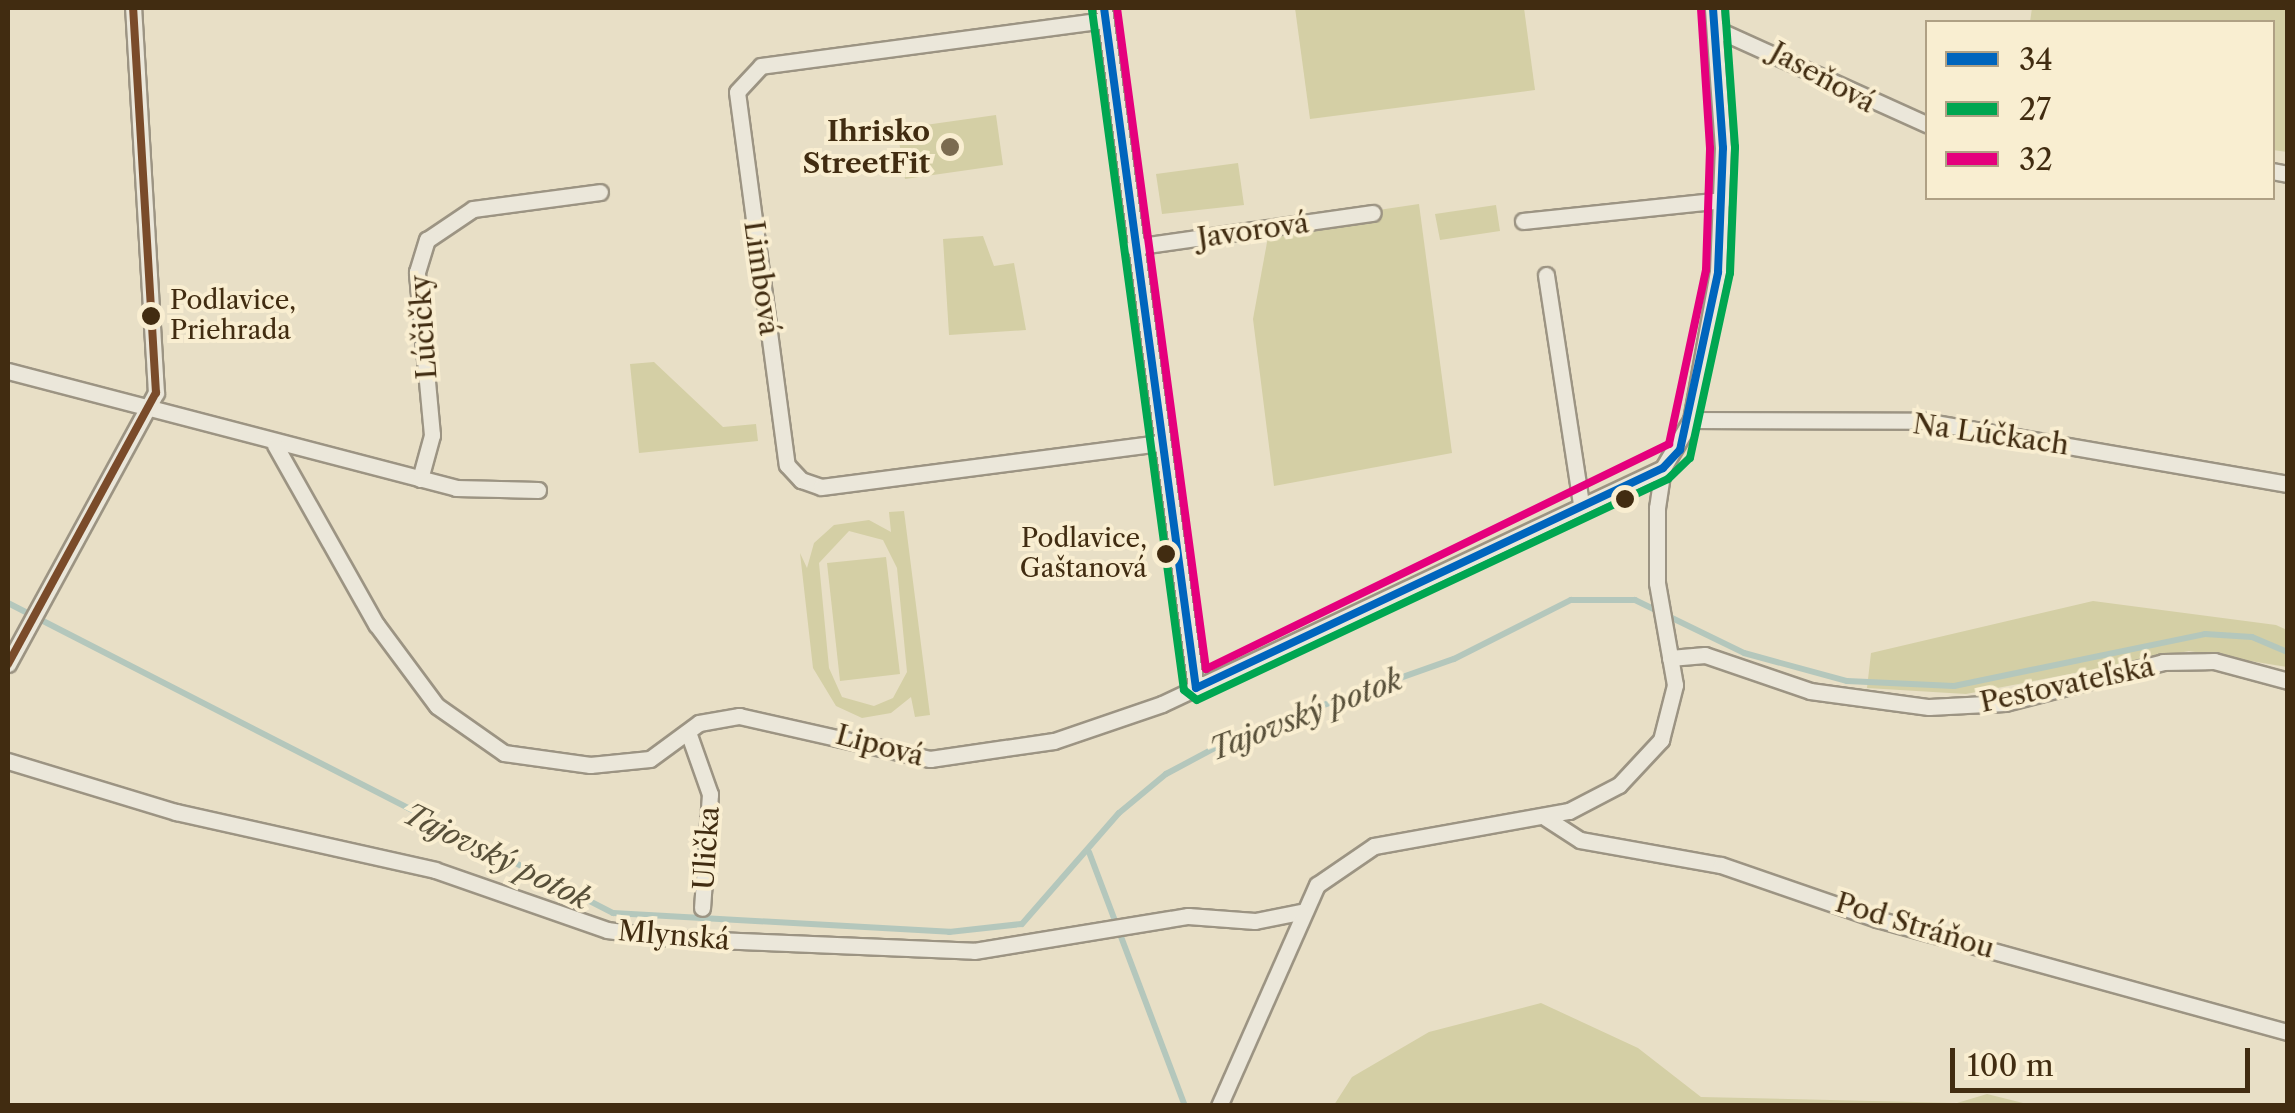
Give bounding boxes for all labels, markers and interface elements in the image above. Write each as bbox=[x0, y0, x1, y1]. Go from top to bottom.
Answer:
legend bbox=[1925, 20, 2275, 200]
street label: Jaseňová bbox=[1765, 34, 1881, 120]
text: 34 bbox=[2019, 41, 2053, 78]
text: 27 bbox=[2019, 91, 2051, 128]
place label: Ihrisko StreetFit bbox=[803, 114, 930, 180]
marker: Ihrisko StreetFit bbox=[939, 136, 961, 158]
text: 32 bbox=[2019, 141, 2053, 178]
street label: Javorová bbox=[1195, 206, 1311, 254]
street label: Limbová bbox=[737, 219, 787, 337]
street label: Lúčičky bbox=[403, 273, 443, 381]
place label: Podlavice, Priehrada bbox=[170, 285, 296, 346]
marker: Podlavice, Priehrada bbox=[141, 306, 161, 326]
street label: Na Lúčkach bbox=[1911, 406, 2071, 462]
unlabelled marker bbox=[1615, 489, 1635, 509]
place label: Podlavice, Gaštanová bbox=[1020, 523, 1147, 584]
marker: Podlavice, Gaštanová bbox=[1156, 544, 1176, 564]
street label: Pestovateľská bbox=[1977, 649, 2157, 719]
water label: Tajovský potok bbox=[1204, 662, 1408, 768]
street label: Lipová bbox=[832, 717, 928, 773]
water label: Tajovský potok bbox=[398, 796, 596, 918]
street label: Ulička bbox=[686, 805, 726, 891]
street label: Pod Stráňou bbox=[1832, 885, 1998, 965]
street label: Mlynská bbox=[617, 913, 731, 957]
scale bar bbox=[1955, 1028, 2255, 1090]
text: 100 m bbox=[1967, 1047, 2054, 1084]

